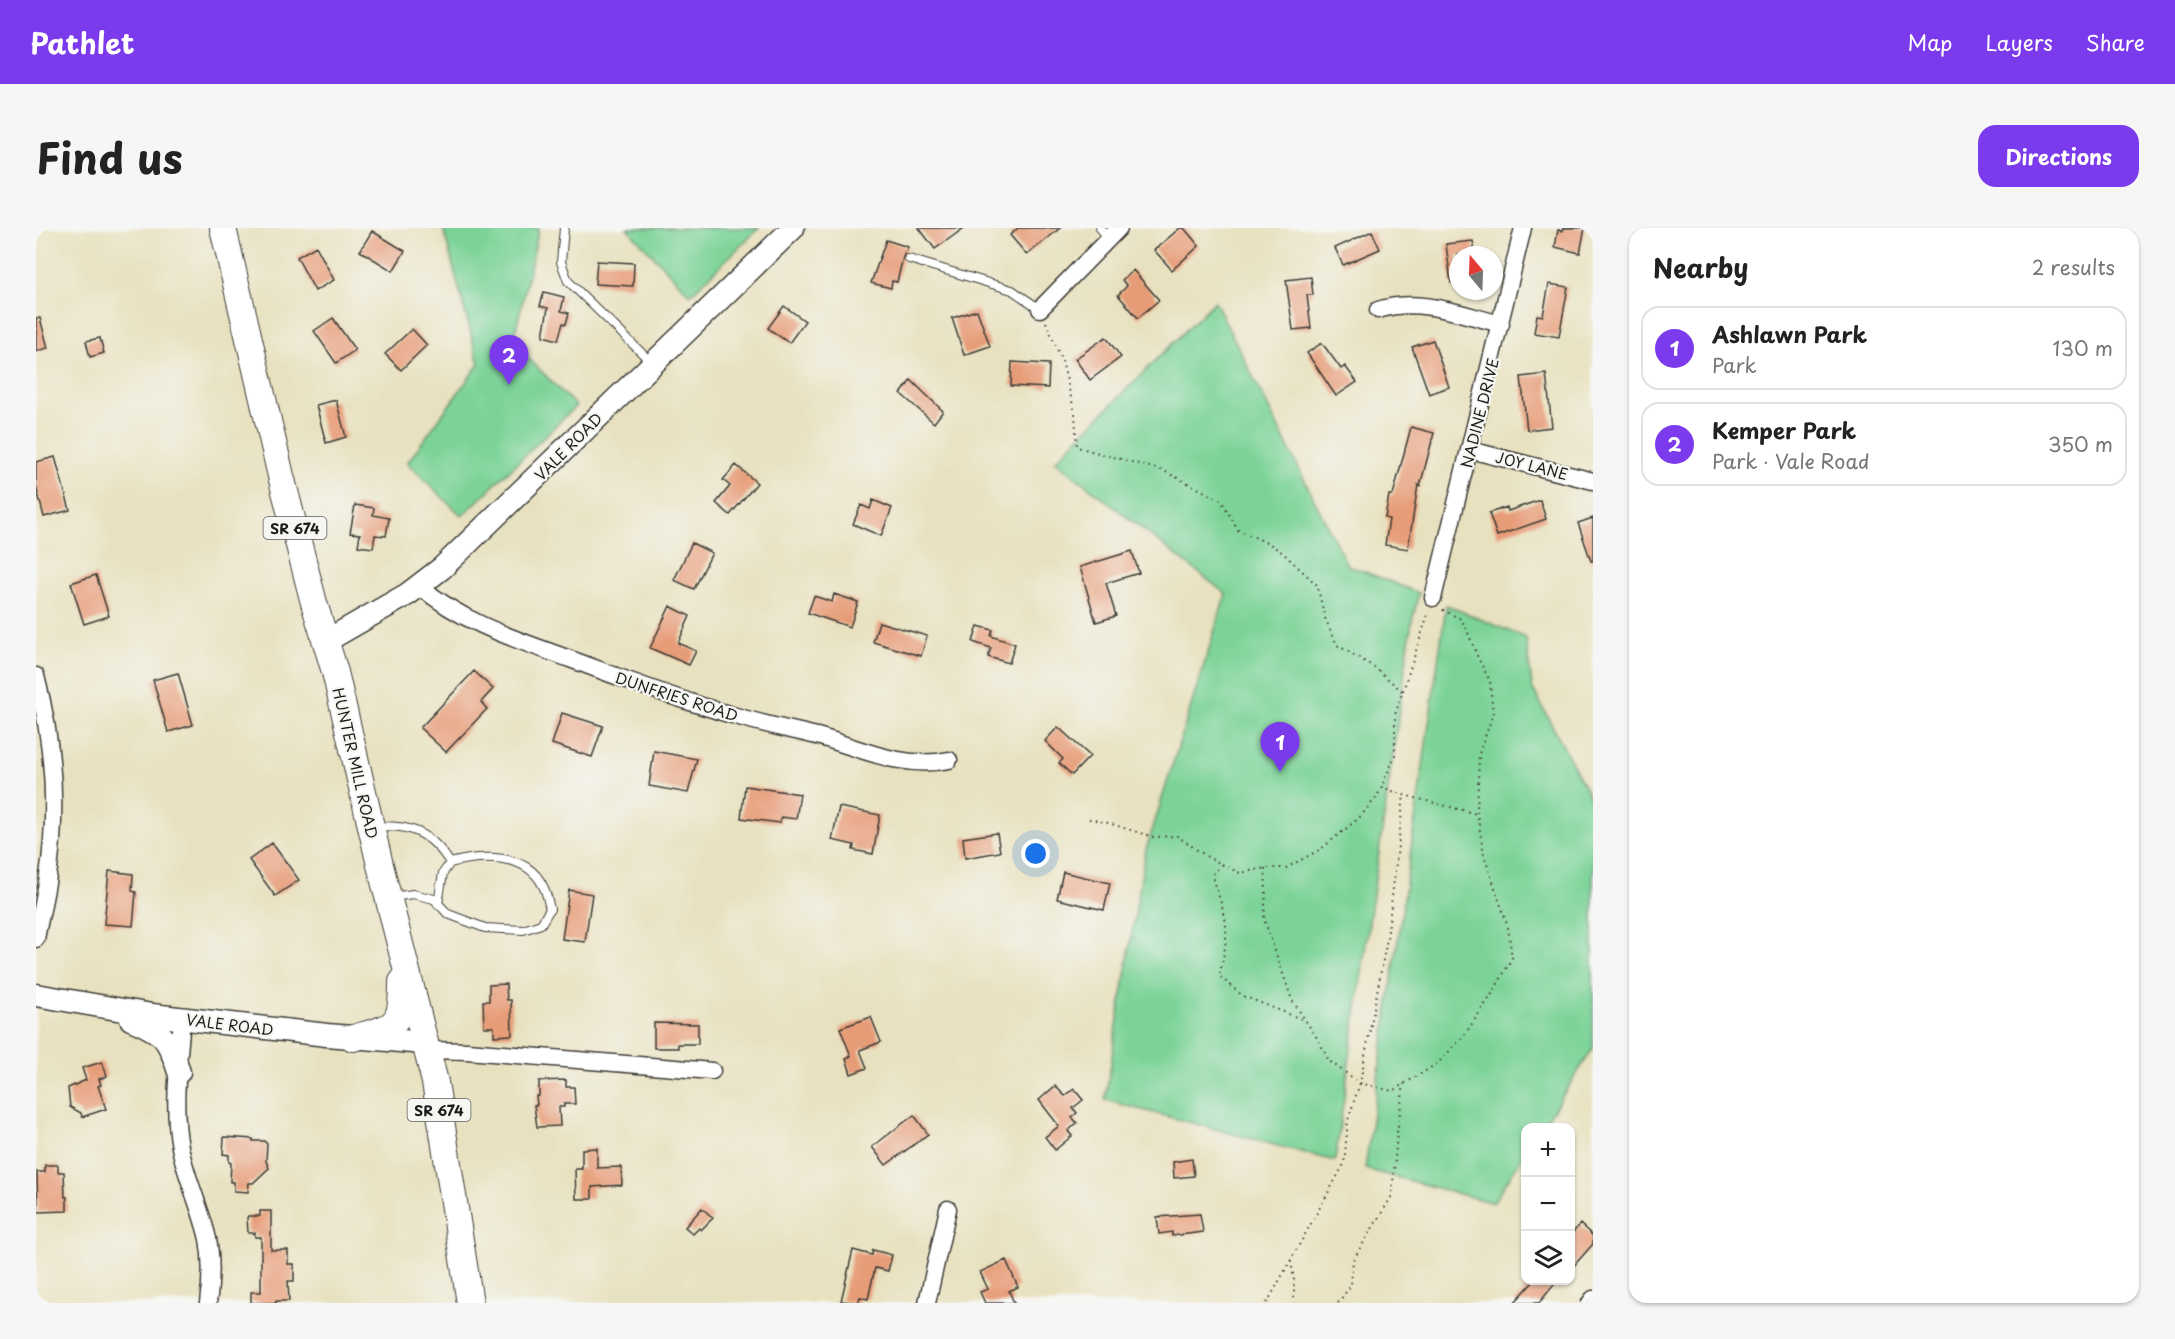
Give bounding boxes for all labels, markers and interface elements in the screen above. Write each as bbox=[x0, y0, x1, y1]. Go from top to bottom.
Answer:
text: Pathlet bbox=[30, 21, 134, 64]
text: Map bbox=[1908, 26, 1952, 58]
text: Layers bbox=[1985, 26, 2053, 58]
text: Share bbox=[2086, 26, 2145, 58]
text: Find us bbox=[36, 125, 183, 188]
button: Directions bbox=[1978, 125, 2139, 187]
north arrow bbox=[1449, 246, 1503, 300]
text: Nearby bbox=[1653, 248, 1748, 287]
text: 2 results bbox=[2032, 252, 2115, 282]
text: Ashlawn Park bbox=[1712, 317, 1867, 350]
text: 1 bbox=[1670, 333, 1679, 363]
text: 130 m bbox=[2053, 333, 2113, 363]
pin: 2 bbox=[490, 336, 528, 385]
text: Park bbox=[1712, 350, 1757, 380]
street label: NADINE DRIVE bbox=[1454, 355, 1504, 471]
street label: VALE ROAD bbox=[529, 407, 607, 485]
text: Kemper Park bbox=[1712, 413, 1856, 446]
text: 2 bbox=[1667, 429, 1682, 459]
text: 350 m bbox=[2048, 429, 2113, 459]
street label: JOY LANE bbox=[1493, 445, 1571, 485]
text: Park · Vale Road bbox=[1712, 446, 1870, 476]
road number: SR 674 bbox=[264, 517, 326, 539]
street label: DUNFRIES ROAD bbox=[613, 665, 741, 727]
street label: HUNTER MILL ROAD bbox=[327, 685, 385, 841]
pin: 1 bbox=[1260, 722, 1300, 772]
your location bbox=[1021, 839, 1050, 868]
street label: VALE ROAD bbox=[185, 1007, 275, 1041]
road number: SR 674 bbox=[408, 1099, 470, 1121]
map controls bbox=[1521, 1123, 1575, 1285]
button: + bbox=[1521, 1123, 1575, 1177]
button: − bbox=[1521, 1177, 1575, 1231]
button: layers bbox=[1521, 1231, 1575, 1285]

